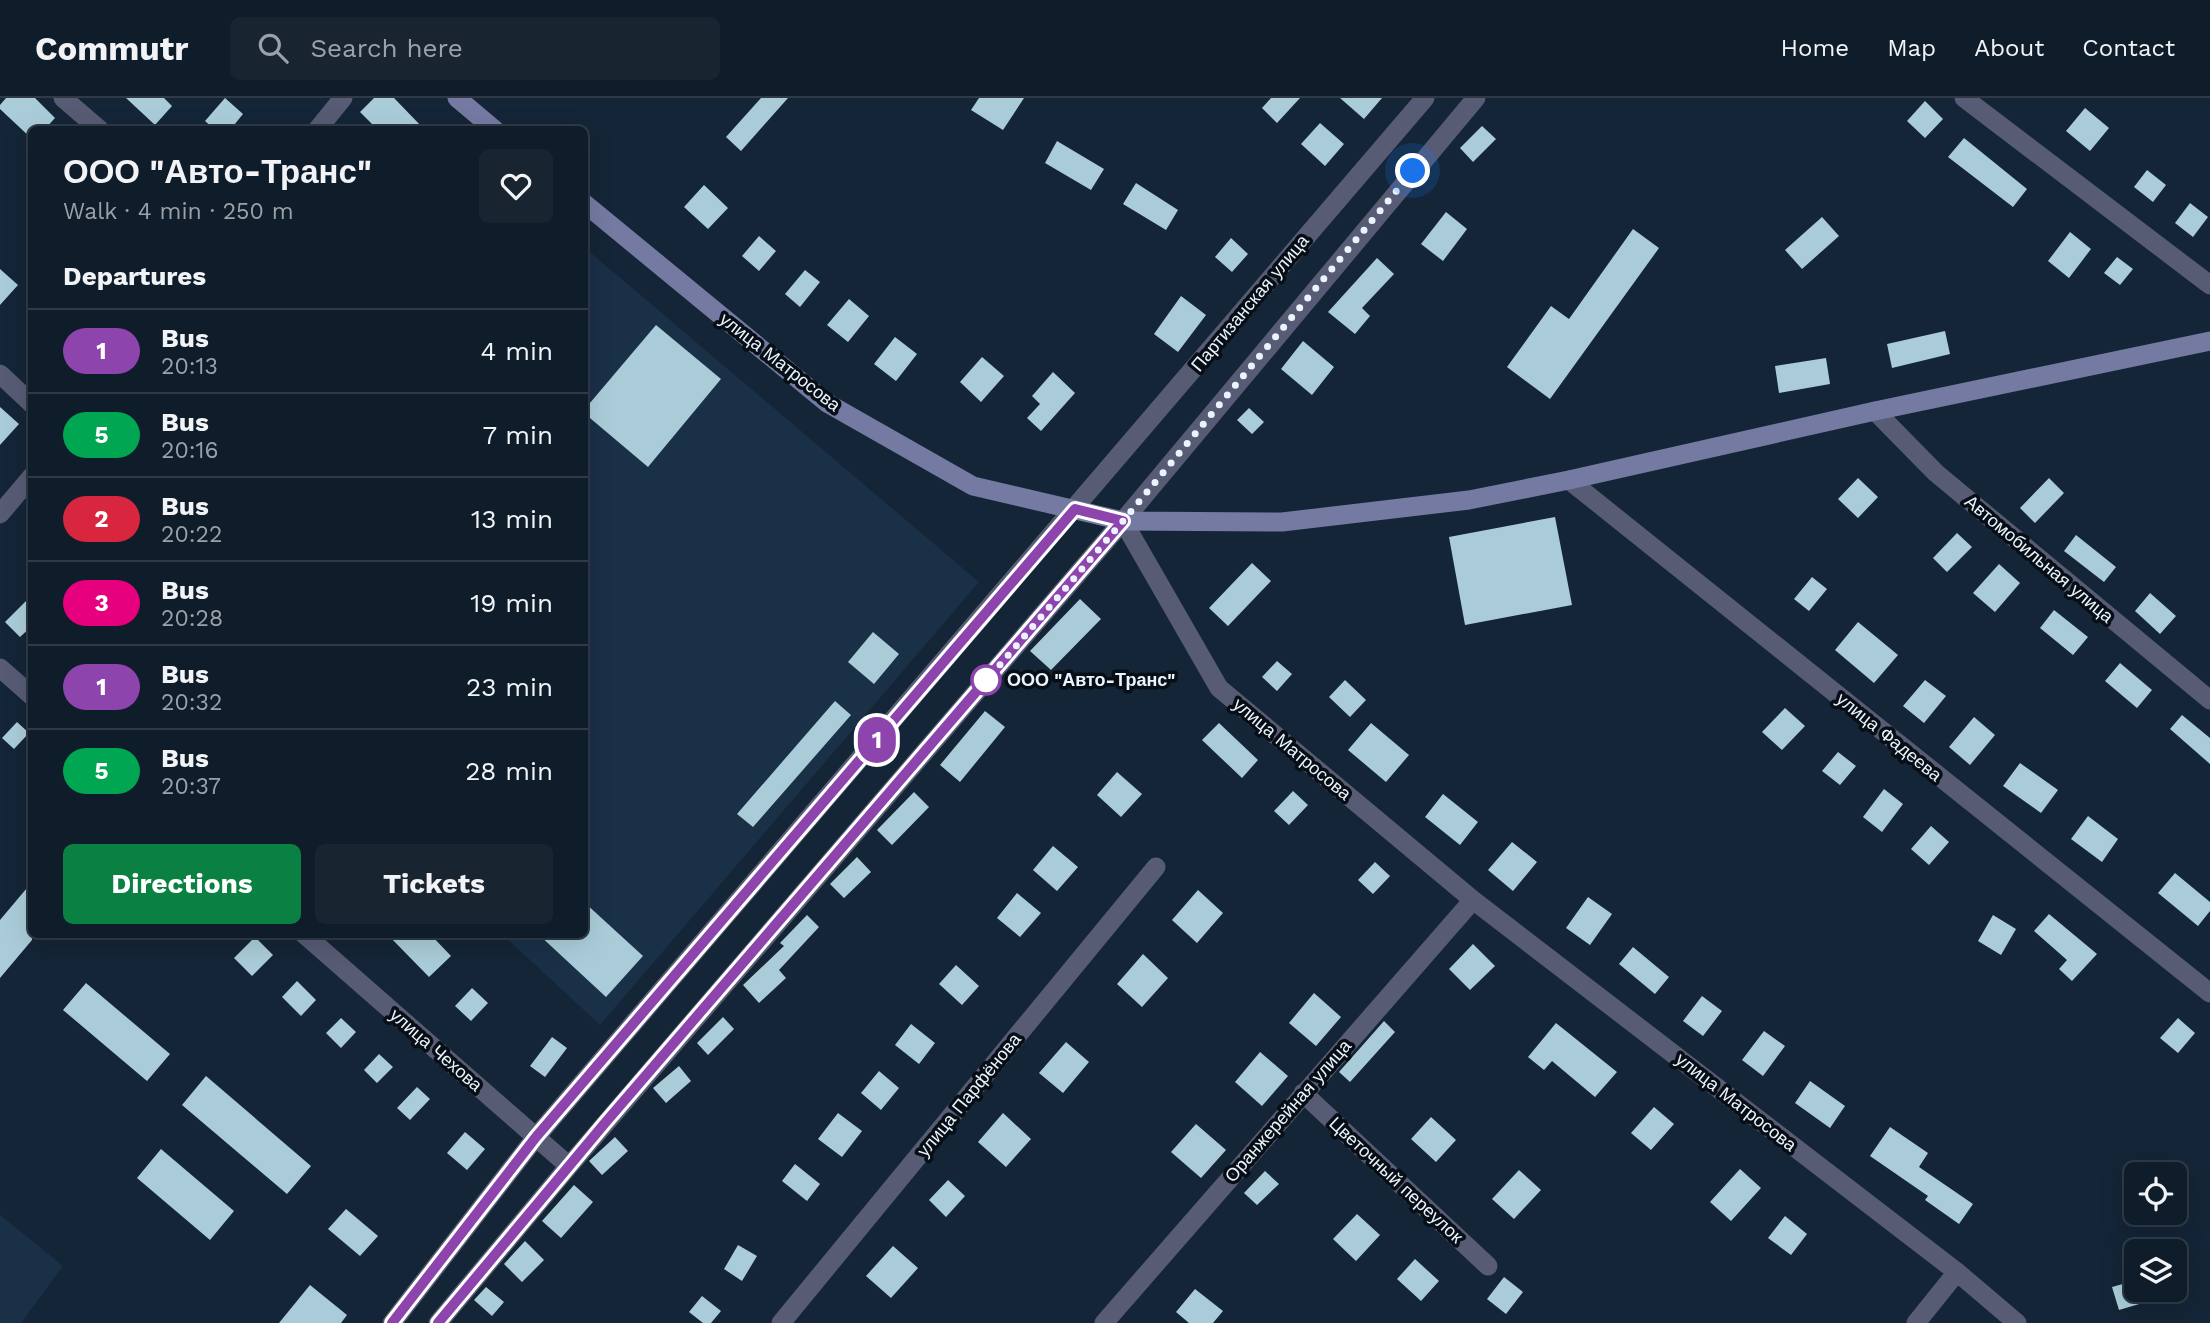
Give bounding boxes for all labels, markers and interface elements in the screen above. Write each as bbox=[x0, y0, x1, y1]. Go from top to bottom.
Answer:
search box bbox=[230, 17, 720, 80]
text: Commutr bbox=[35, 29, 188, 68]
icon: search bbox=[254, 29, 292, 67]
text: Search here bbox=[310, 33, 463, 63]
text: Home bbox=[1781, 34, 1849, 62]
text: Map bbox=[1887, 34, 1936, 62]
text: About bbox=[1974, 34, 2044, 62]
text: Contact bbox=[2082, 34, 2175, 62]
button: heart bbox=[479, 149, 553, 223]
text: ООО "Авто-Транс" bbox=[63, 152, 372, 191]
your location bbox=[1395, 153, 1430, 188]
text: Walk · 4 min · 250 m bbox=[63, 198, 294, 225]
street label: Партизанская улица bbox=[1186, 229, 1313, 375]
text: Departures bbox=[63, 261, 206, 291]
street label: улица Матросова bbox=[716, 308, 846, 416]
text: Bus bbox=[161, 323, 209, 353]
text: 4 min bbox=[480, 336, 553, 366]
text: 1 bbox=[96, 337, 107, 365]
text: 20:13 bbox=[161, 353, 218, 380]
text: Bus bbox=[161, 407, 209, 437]
text: 7 min bbox=[483, 420, 553, 450]
text: 5 bbox=[95, 421, 109, 449]
text: 20:16 bbox=[161, 437, 218, 464]
street label: Автомобильная улица bbox=[1961, 490, 2119, 627]
text: Bus bbox=[161, 491, 209, 521]
text: 13 min bbox=[471, 504, 553, 534]
text: 2 bbox=[94, 505, 109, 533]
text: 20:22 bbox=[161, 521, 222, 548]
text: Bus bbox=[161, 575, 209, 605]
text: 19 min bbox=[470, 588, 553, 618]
text: 3 bbox=[94, 589, 109, 617]
text: 20:28 bbox=[161, 605, 223, 632]
text: Bus bbox=[161, 659, 209, 689]
marker: ООО "Авто-Транс" bbox=[971, 665, 1001, 695]
place label: ООО "Авто-Транс" bbox=[1007, 669, 1175, 690]
text: 23 min bbox=[466, 672, 553, 702]
text: 1 bbox=[96, 673, 107, 701]
street label: улица Фадеева bbox=[1832, 688, 1947, 786]
text: 20:32 bbox=[161, 689, 222, 716]
street label: улица Матросова bbox=[1229, 693, 1356, 805]
line badge: 1 bbox=[854, 717, 900, 763]
text: 1 bbox=[872, 726, 882, 754]
text: Bus bbox=[161, 743, 209, 773]
text: 28 min bbox=[465, 756, 553, 786]
text: 5 bbox=[95, 757, 109, 785]
text: 20:37 bbox=[161, 773, 221, 800]
button: Directions bbox=[63, 844, 301, 924]
button: Tickets bbox=[315, 844, 553, 924]
street label: улица Чехова bbox=[386, 1004, 488, 1096]
street label: улица Парфёнова bbox=[912, 1028, 1025, 1161]
street label: Оранжерейная улица bbox=[1220, 1035, 1356, 1186]
street label: улица Матросова bbox=[1672, 1048, 1802, 1156]
street label: Цветочный переулок bbox=[1325, 1112, 1468, 1247]
map controls bbox=[2124, 1162, 2187, 1302]
button: locate bbox=[2124, 1162, 2187, 1225]
button: layers bbox=[2124, 1239, 2187, 1302]

